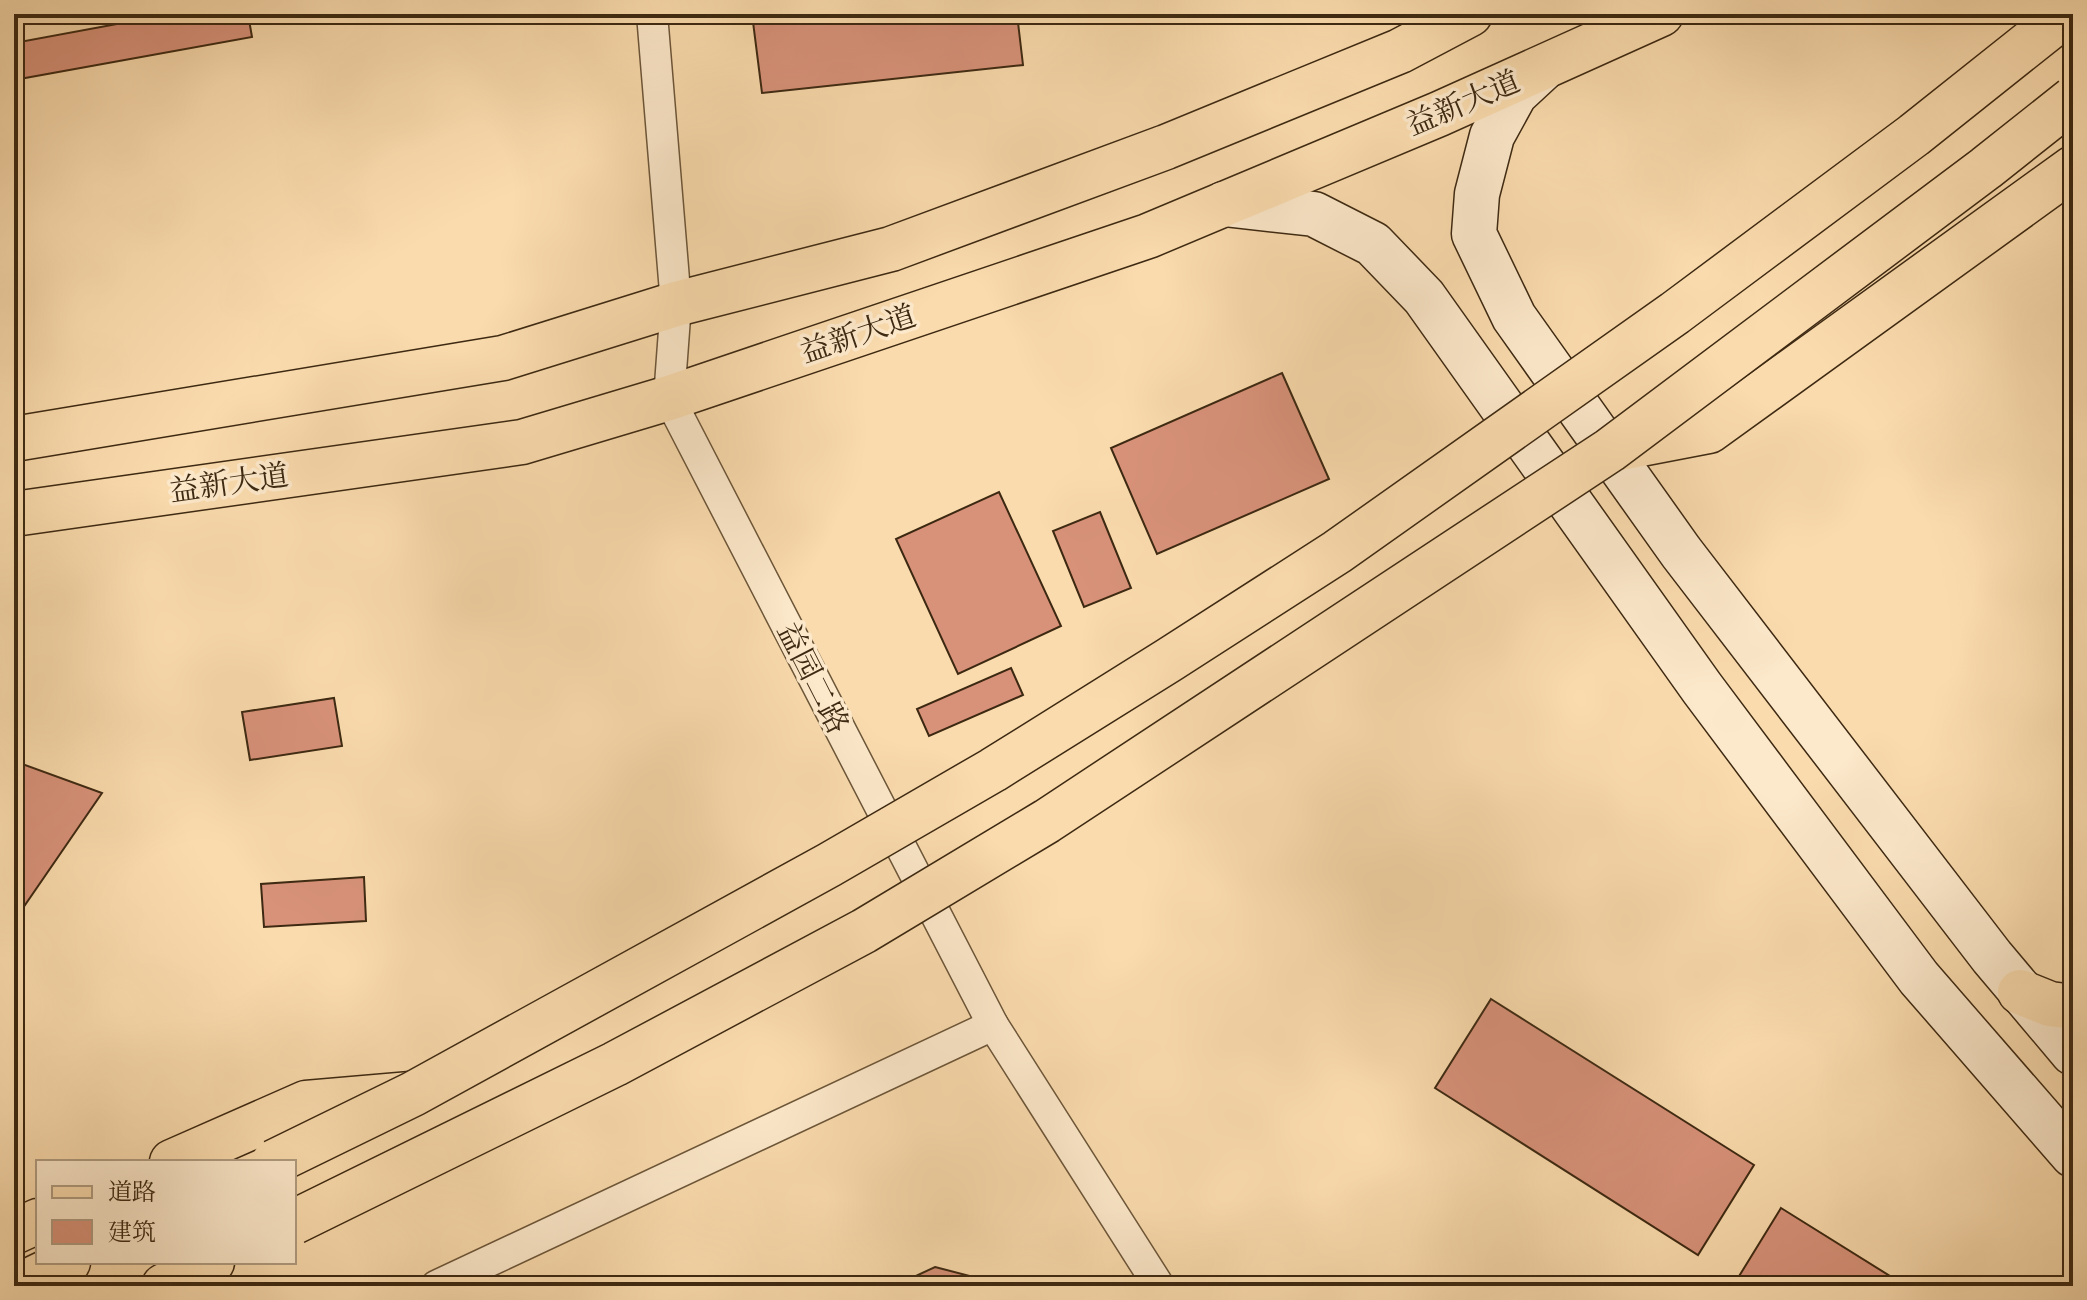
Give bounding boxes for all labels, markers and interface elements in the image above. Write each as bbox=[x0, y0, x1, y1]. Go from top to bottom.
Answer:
street label: 益新大道 bbox=[1401, 63, 1525, 143]
street label: 益新大道 bbox=[795, 297, 921, 371]
street label: 益新大道 bbox=[167, 457, 291, 509]
street label: 益园二路 bbox=[770, 616, 856, 740]
legend bbox=[36, 1160, 296, 1264]
text: 道路 bbox=[108, 1177, 156, 1207]
text: 建筑 bbox=[108, 1217, 156, 1247]

